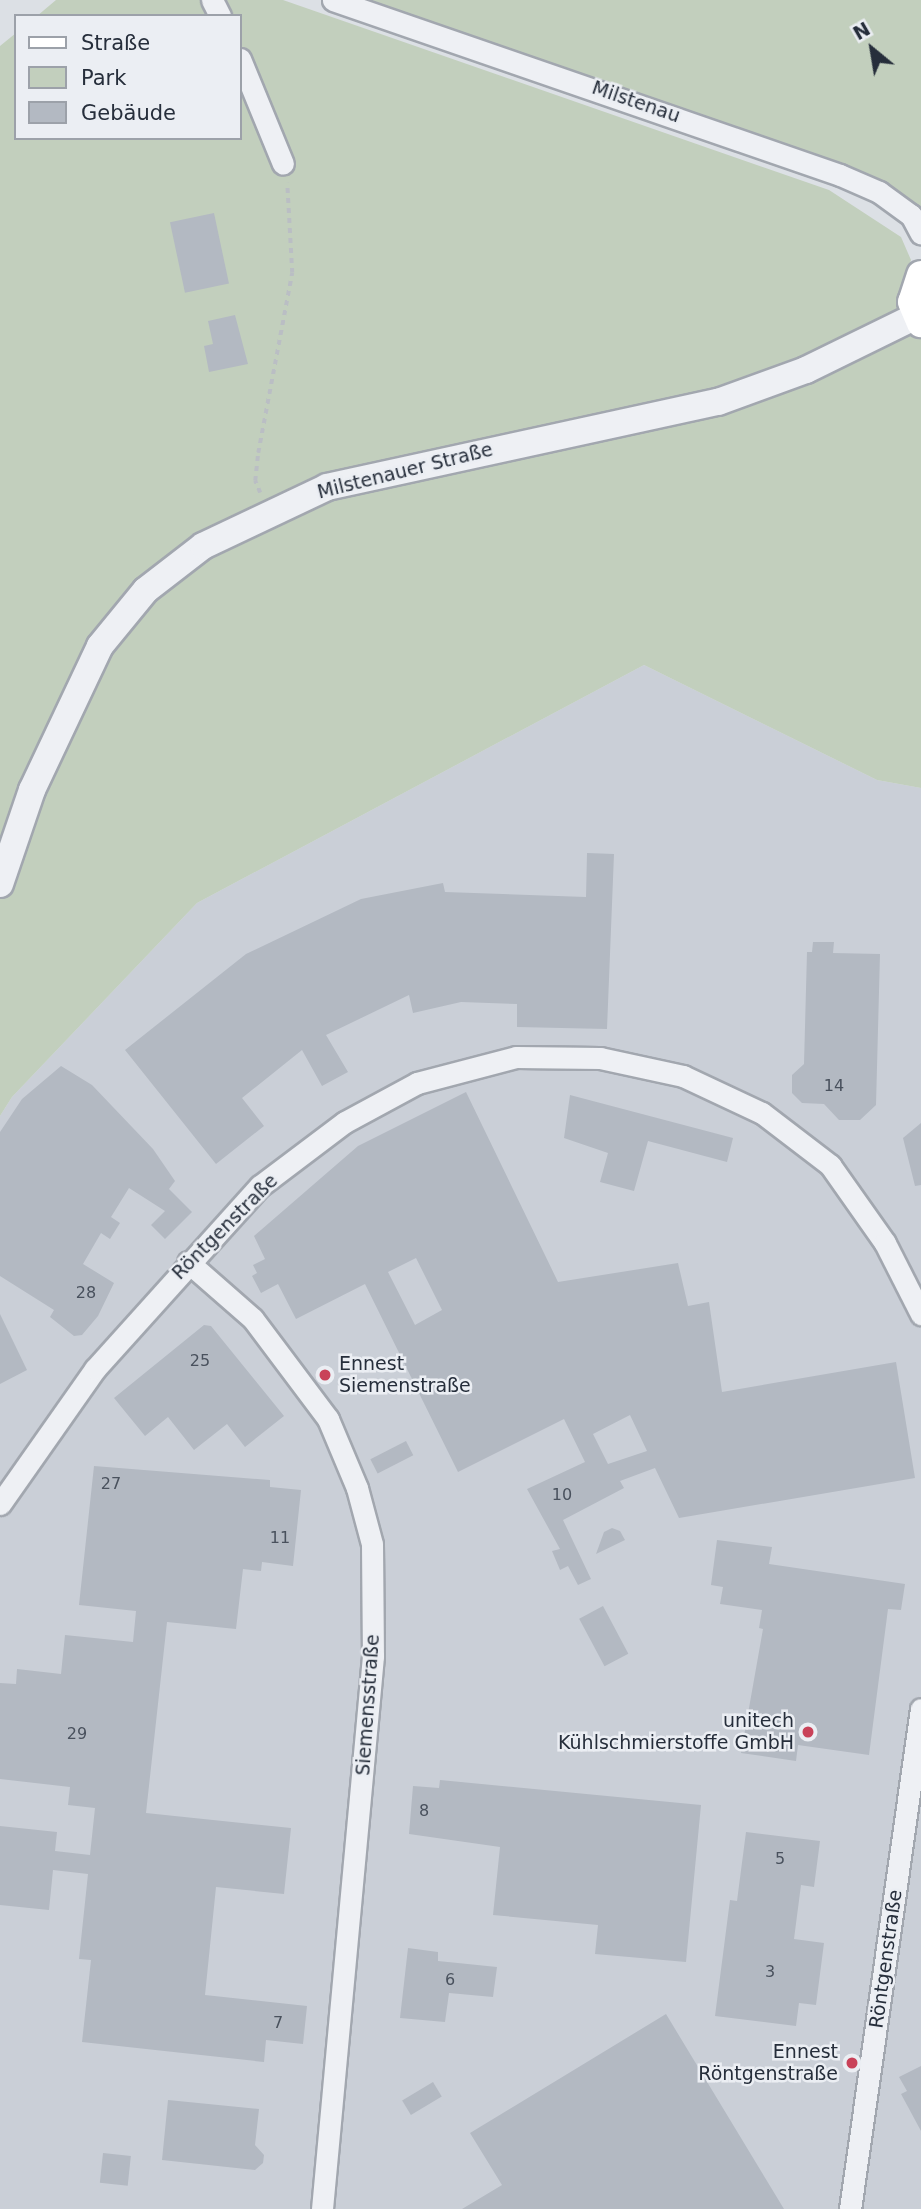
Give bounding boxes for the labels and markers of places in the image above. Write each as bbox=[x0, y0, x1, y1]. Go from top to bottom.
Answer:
place label: Ennest Siemenstraße bbox=[339, 1353, 471, 1397]
marker: Ennest Siemenstraße bbox=[317, 1367, 333, 1383]
place label: unitech Kühlschmierstoffe GmbH bbox=[558, 1710, 794, 1754]
marker: unitech Kühlschmierstoffe GmbH bbox=[800, 1724, 816, 1740]
place label: Ennest Röntgenstraße bbox=[698, 2041, 838, 2085]
marker: Ennest Röntgenstraße bbox=[844, 2055, 860, 2071]

